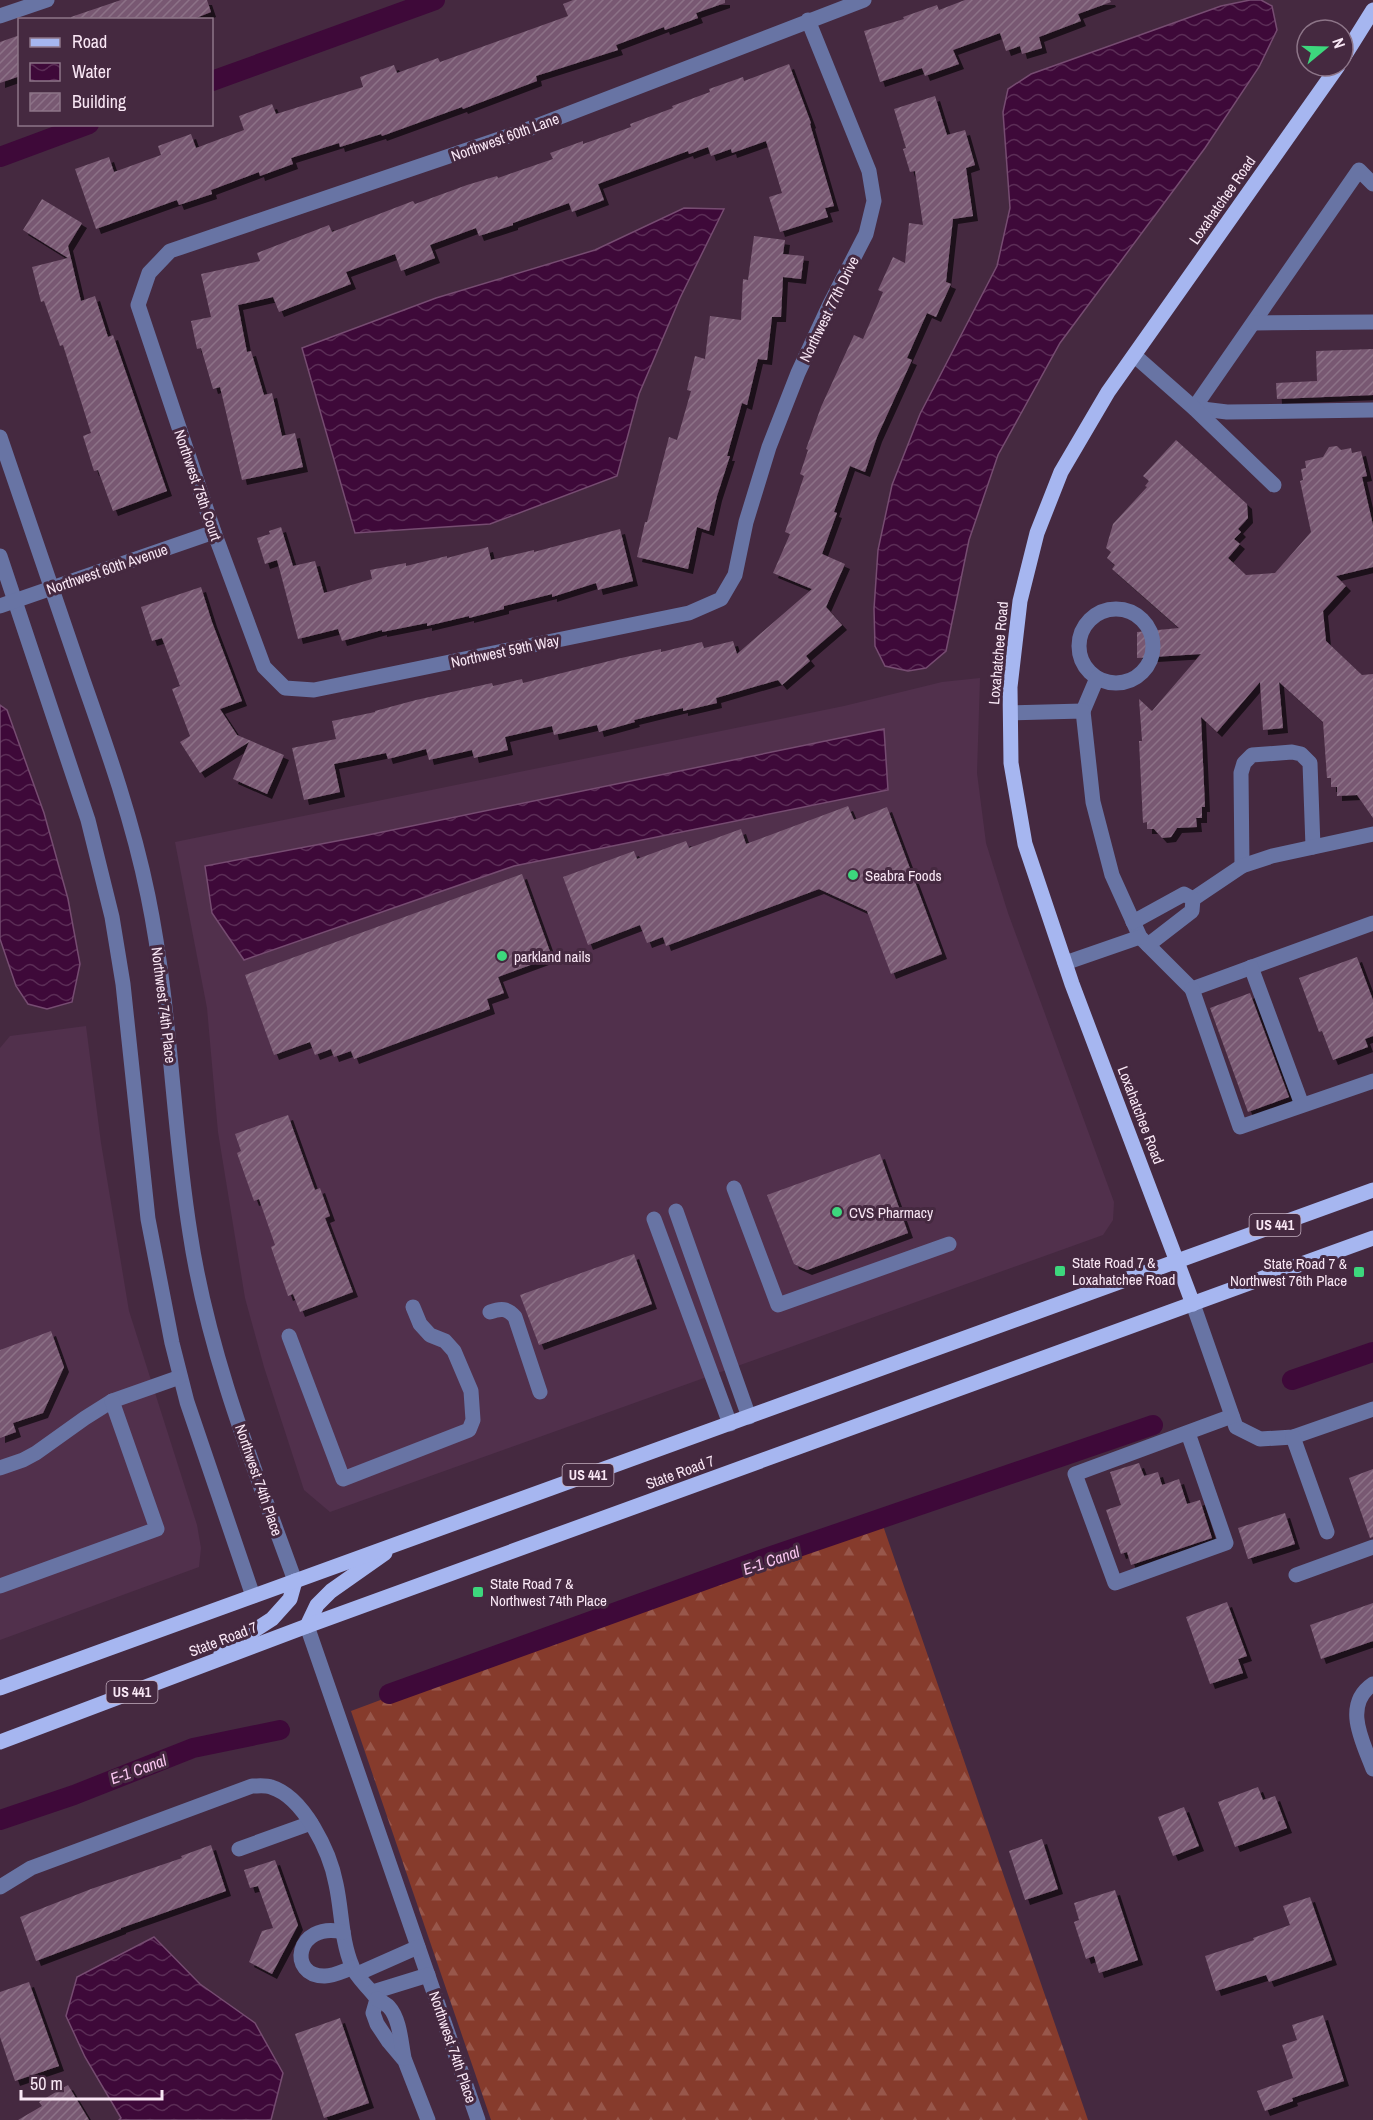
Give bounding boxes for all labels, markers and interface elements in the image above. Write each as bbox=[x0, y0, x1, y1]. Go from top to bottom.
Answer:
legend bbox=[18, 18, 213, 126]
north arrow bbox=[1295, 18, 1355, 78]
text: Road bbox=[72, 29, 107, 54]
text: N bbox=[1327, 35, 1351, 51]
text: Water bbox=[72, 59, 111, 84]
text: Building bbox=[72, 89, 127, 114]
street label: Northwest 60th Lane bbox=[448, 108, 562, 166]
street label: Loxahatchee Road bbox=[1184, 152, 1260, 248]
street label: Northwest 77th Drive bbox=[794, 252, 864, 366]
street label: Northwest 75th Court bbox=[169, 427, 227, 544]
street label: Northwest 60th Avenue bbox=[44, 538, 171, 600]
street label: Loxahatchee Road bbox=[983, 601, 1013, 705]
street label: Northwest 59th Way bbox=[449, 629, 562, 673]
place label: Seabra Foods bbox=[865, 865, 942, 886]
marker: Seabra Foods bbox=[846, 868, 860, 882]
street label: Northwest 74th Place bbox=[146, 946, 182, 1064]
place label: parkland nails bbox=[514, 946, 591, 967]
marker: parkland nails bbox=[495, 949, 509, 963]
street label: Loxahatchee Road bbox=[1113, 1063, 1169, 1167]
place label: CVS Pharmacy bbox=[849, 1202, 934, 1223]
marker: CVS Pharmacy bbox=[830, 1205, 844, 1219]
road number: US 441 bbox=[1250, 1214, 1300, 1236]
place label: State Road 7 & Loxahatchee Road bbox=[1072, 1252, 1175, 1290]
place label: State Road 7 & Northwest 76th Place bbox=[1230, 1253, 1348, 1291]
marker: State Road 7 & Loxahatchee Road bbox=[1053, 1264, 1067, 1278]
marker: State Road 7 & Northwest 76th Place bbox=[1352, 1265, 1366, 1279]
street label: Northwest 74th Place bbox=[230, 1421, 288, 1539]
street label: State Road 7 bbox=[643, 1450, 717, 1494]
road number: US 441 bbox=[562, 1464, 614, 1486]
water label: E-1 Canal bbox=[740, 1540, 803, 1580]
place label: State Road 7 & Northwest 74th Place bbox=[490, 1573, 607, 1611]
marker: State Road 7 & Northwest 74th Place bbox=[471, 1585, 485, 1599]
street label: State Road 7 bbox=[186, 1616, 260, 1662]
road number: US 441 bbox=[106, 1681, 158, 1703]
water label: E-1 Canal bbox=[107, 1748, 170, 1789]
street label: Northwest 74th Place bbox=[424, 1988, 482, 2106]
scale bar bbox=[21, 2063, 162, 2101]
text: 50 m bbox=[30, 2071, 63, 2096]

